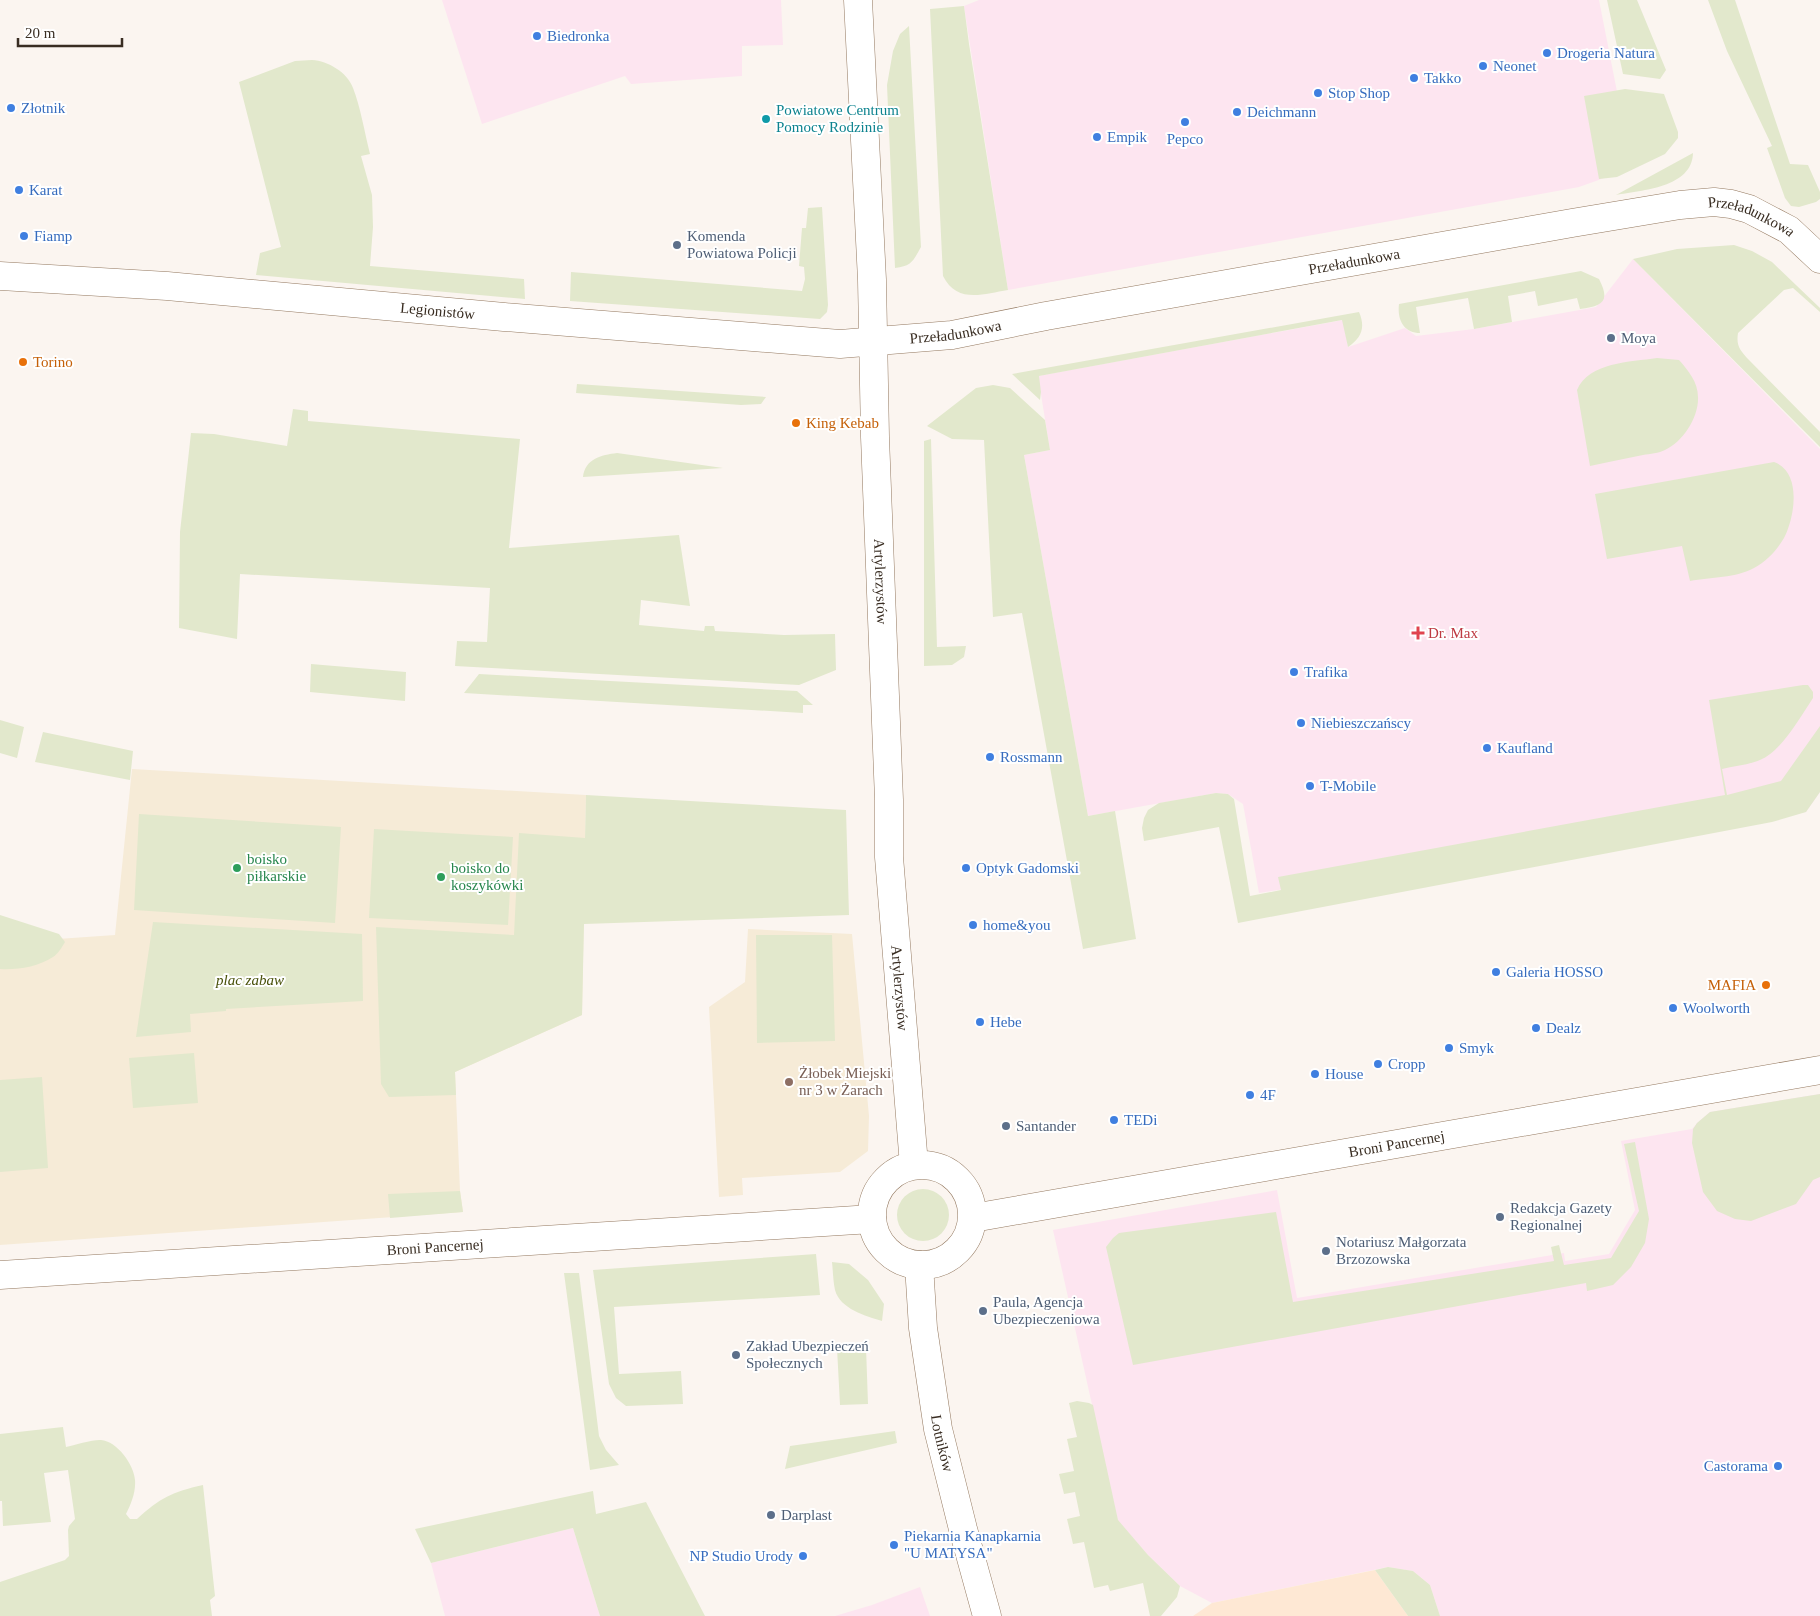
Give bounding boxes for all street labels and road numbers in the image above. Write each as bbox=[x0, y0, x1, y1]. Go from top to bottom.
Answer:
street label: Przeładunkowa bbox=[1707, 194, 1799, 240]
street label: Przeładunkowa bbox=[1307, 246, 1401, 277]
street label: Legionistów bbox=[399, 299, 476, 322]
street label: Przeładunkowa bbox=[909, 317, 1003, 346]
street label: Artylerzystów bbox=[871, 538, 890, 625]
street label: Artylerzystów bbox=[888, 944, 911, 1032]
street label: Broni Pancernej bbox=[1347, 1128, 1446, 1160]
street label: Broni Pancernej bbox=[386, 1236, 484, 1258]
street label: Lotników bbox=[928, 1414, 956, 1474]

